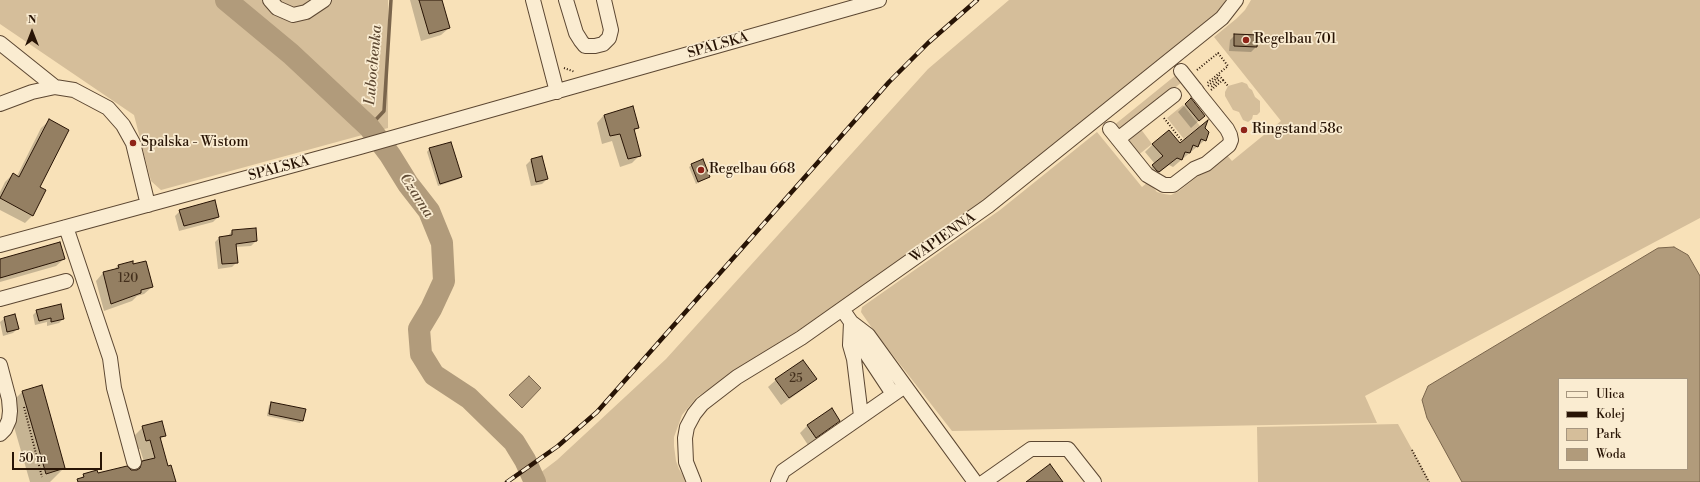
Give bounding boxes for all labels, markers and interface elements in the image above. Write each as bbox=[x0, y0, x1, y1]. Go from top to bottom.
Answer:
north arrow bbox=[12, 12, 52, 52]
text: N bbox=[28, 13, 36, 27]
water label: Lubochenka bbox=[362, 24, 386, 106]
street label: SPALSKA bbox=[686, 29, 750, 63]
place label: Regelbau 701 bbox=[1254, 32, 1336, 48]
marker: Regelbau 701 bbox=[1241, 35, 1251, 45]
place label: Ringstand 58c bbox=[1252, 122, 1343, 138]
marker: Ringstand 58c bbox=[1239, 125, 1249, 135]
place label: Spalska - Wistom bbox=[141, 135, 249, 151]
marker: Spalska - Wistom bbox=[128, 138, 138, 148]
street label: SPALSKA bbox=[247, 153, 311, 185]
place label: Regelbau 668 bbox=[709, 162, 795, 178]
marker: Regelbau 668 bbox=[696, 165, 706, 175]
water label: Czarna bbox=[395, 170, 437, 222]
street label: WAPIENNA bbox=[907, 209, 979, 267]
house number: 120 bbox=[118, 272, 138, 286]
house number: 25 bbox=[789, 372, 803, 386]
legend bbox=[1558, 378, 1688, 470]
text: Ulica bbox=[1596, 387, 1625, 402]
text: Kolej bbox=[1596, 407, 1625, 422]
text: Park bbox=[1596, 427, 1621, 442]
scale bar bbox=[14, 444, 104, 470]
text: Woda bbox=[1596, 447, 1626, 462]
text: 50 m bbox=[19, 451, 47, 466]

